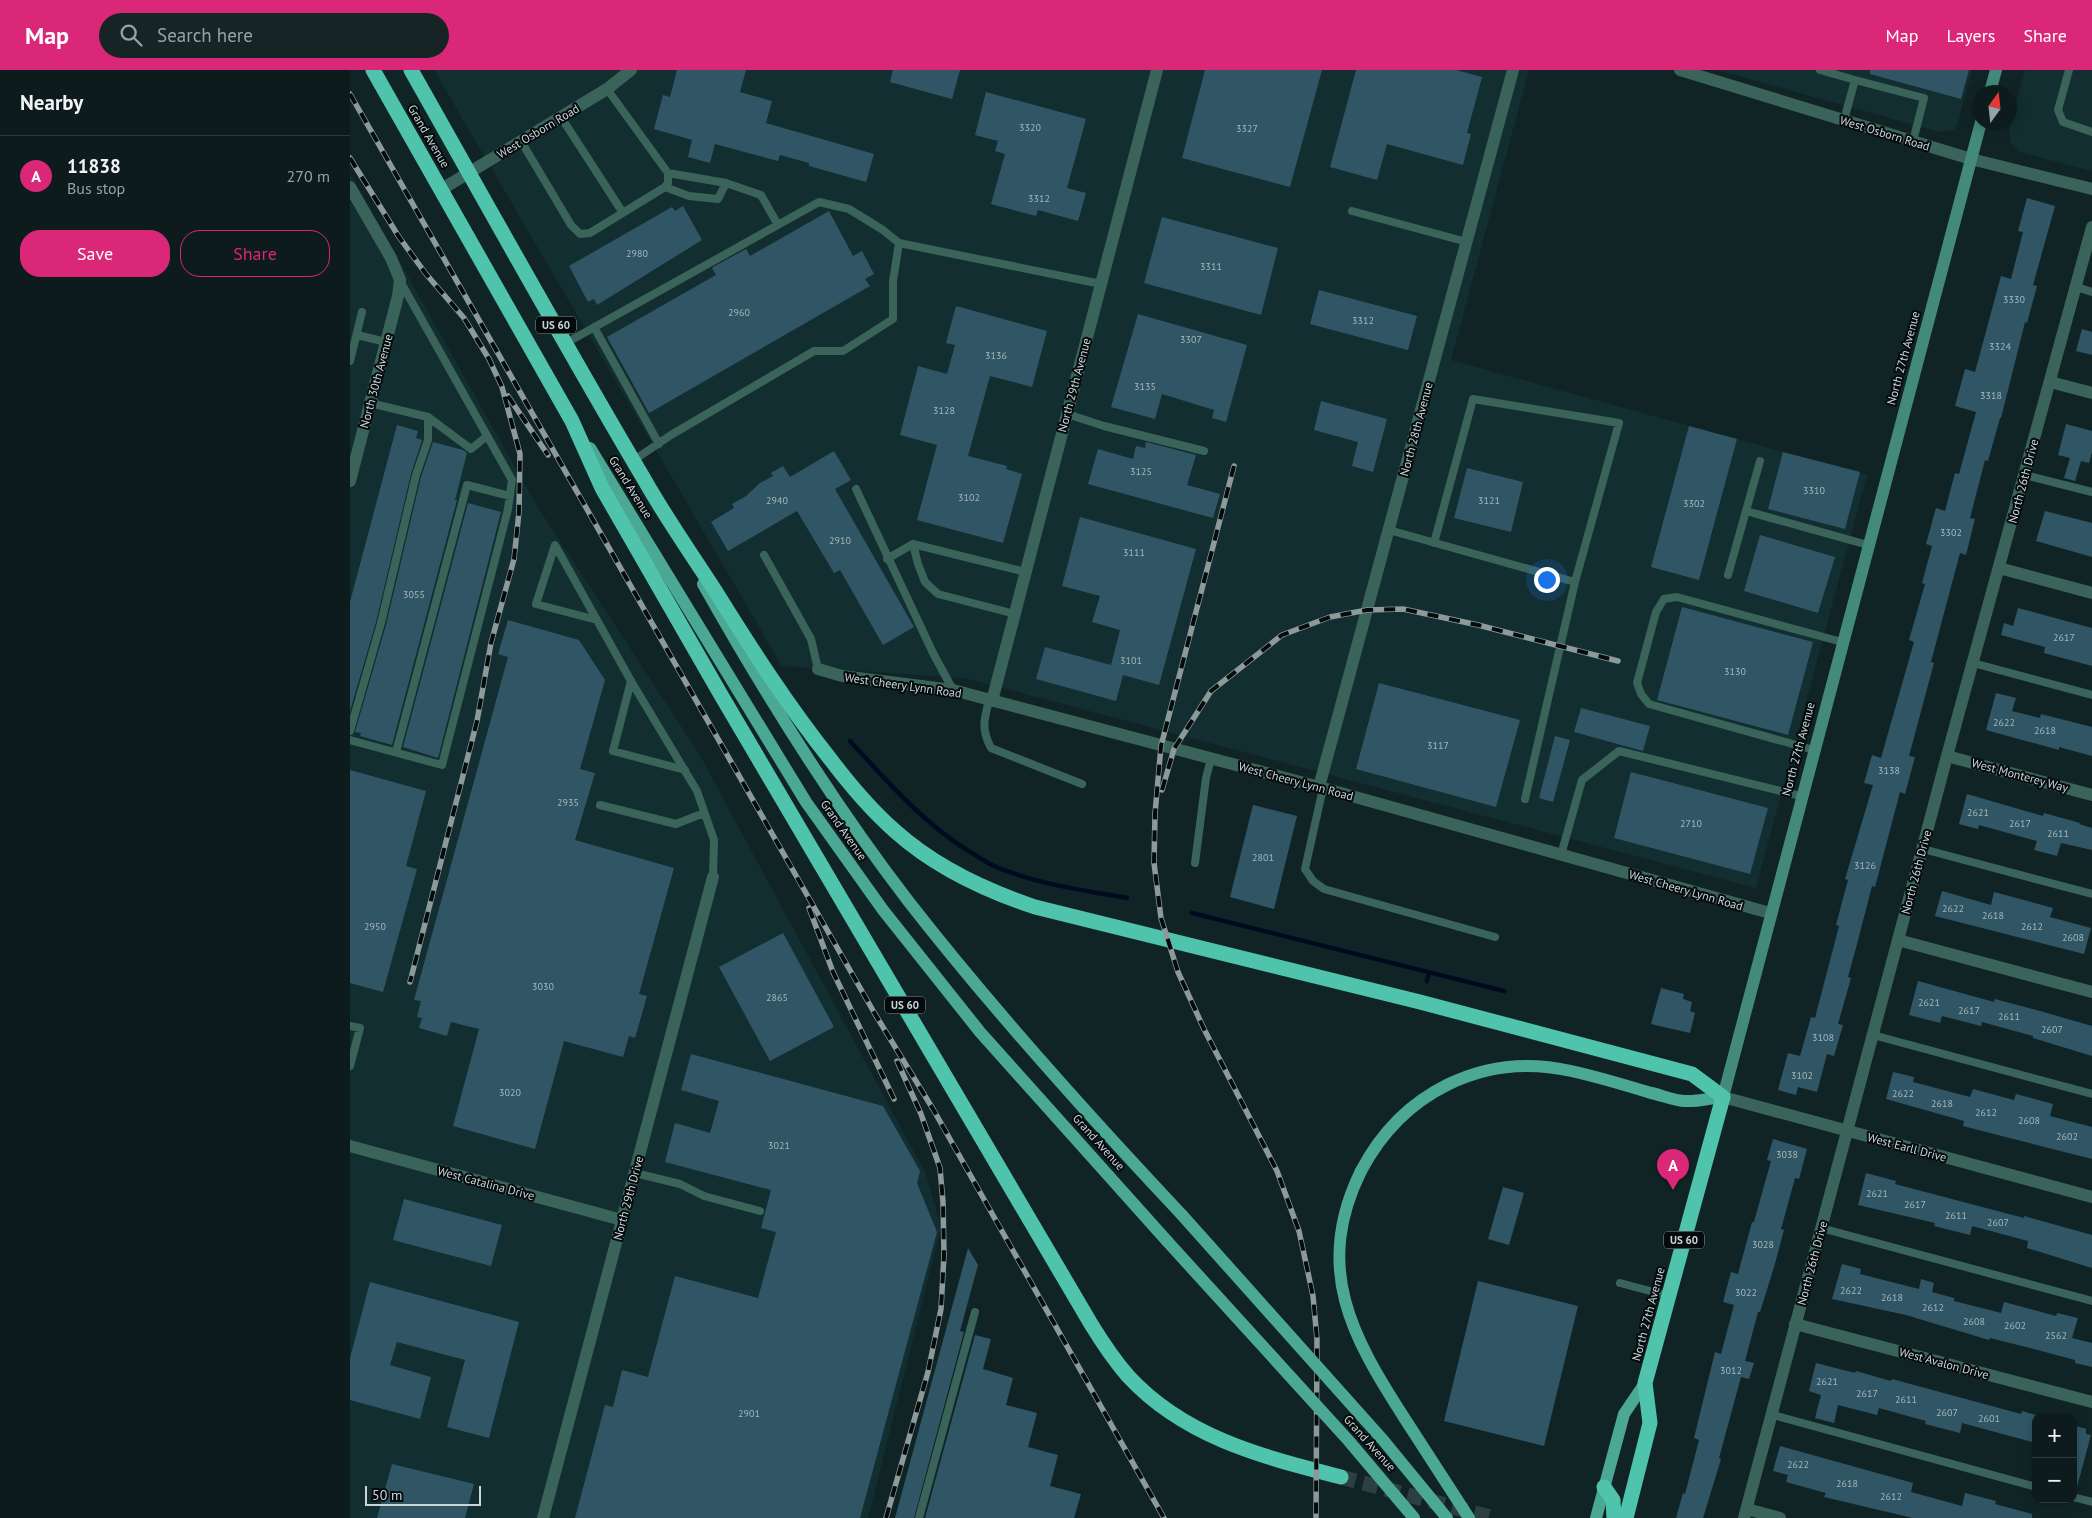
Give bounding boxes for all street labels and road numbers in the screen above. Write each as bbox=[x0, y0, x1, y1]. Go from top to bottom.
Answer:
street label: West Osborn Road bbox=[494, 101, 582, 161]
street label: Grand Avenue bbox=[405, 102, 453, 170]
street label: West Osborn Road bbox=[1838, 112, 1932, 154]
street label: North 27th Avenue bbox=[1883, 309, 1923, 407]
road number: US 60 bbox=[536, 316, 576, 334]
street label: North 30th Avenue bbox=[356, 332, 396, 430]
street label: North 29th Avenue bbox=[1054, 336, 1094, 434]
street label: North 28th Avenue bbox=[1396, 380, 1436, 478]
street label: North 26th Drive bbox=[2005, 437, 2041, 525]
street label: Grand Avenue bbox=[606, 453, 656, 521]
street label: West Cheery Lynn Road bbox=[843, 669, 963, 701]
street label: North 27th Avenue bbox=[1778, 700, 1818, 798]
street label: West Monterey Way bbox=[1970, 755, 2070, 795]
street label: West Cheery Lynn Road bbox=[1237, 758, 1355, 804]
street label: Grand Avenue bbox=[818, 797, 870, 863]
street label: North 26th Drive bbox=[1898, 828, 1934, 916]
street label: West Cheery Lynn Road bbox=[1627, 867, 1745, 913]
road number: US 60 bbox=[885, 996, 925, 1014]
street label: Grand Avenue bbox=[1070, 1111, 1128, 1173]
street label: West Earll Drive bbox=[1866, 1129, 1948, 1165]
street label: North 29th Drive bbox=[610, 1154, 646, 1242]
street label: West Catalina Drive bbox=[436, 1163, 536, 1203]
street label: North 26th Drive bbox=[1794, 1219, 1830, 1307]
road number: US 60 bbox=[1664, 1232, 1704, 1248]
street label: North 27th Avenue bbox=[1628, 1265, 1668, 1363]
street label: West Avalon Drive bbox=[1897, 1344, 1991, 1382]
street label: Grand Avenue bbox=[1341, 1412, 1399, 1474]

